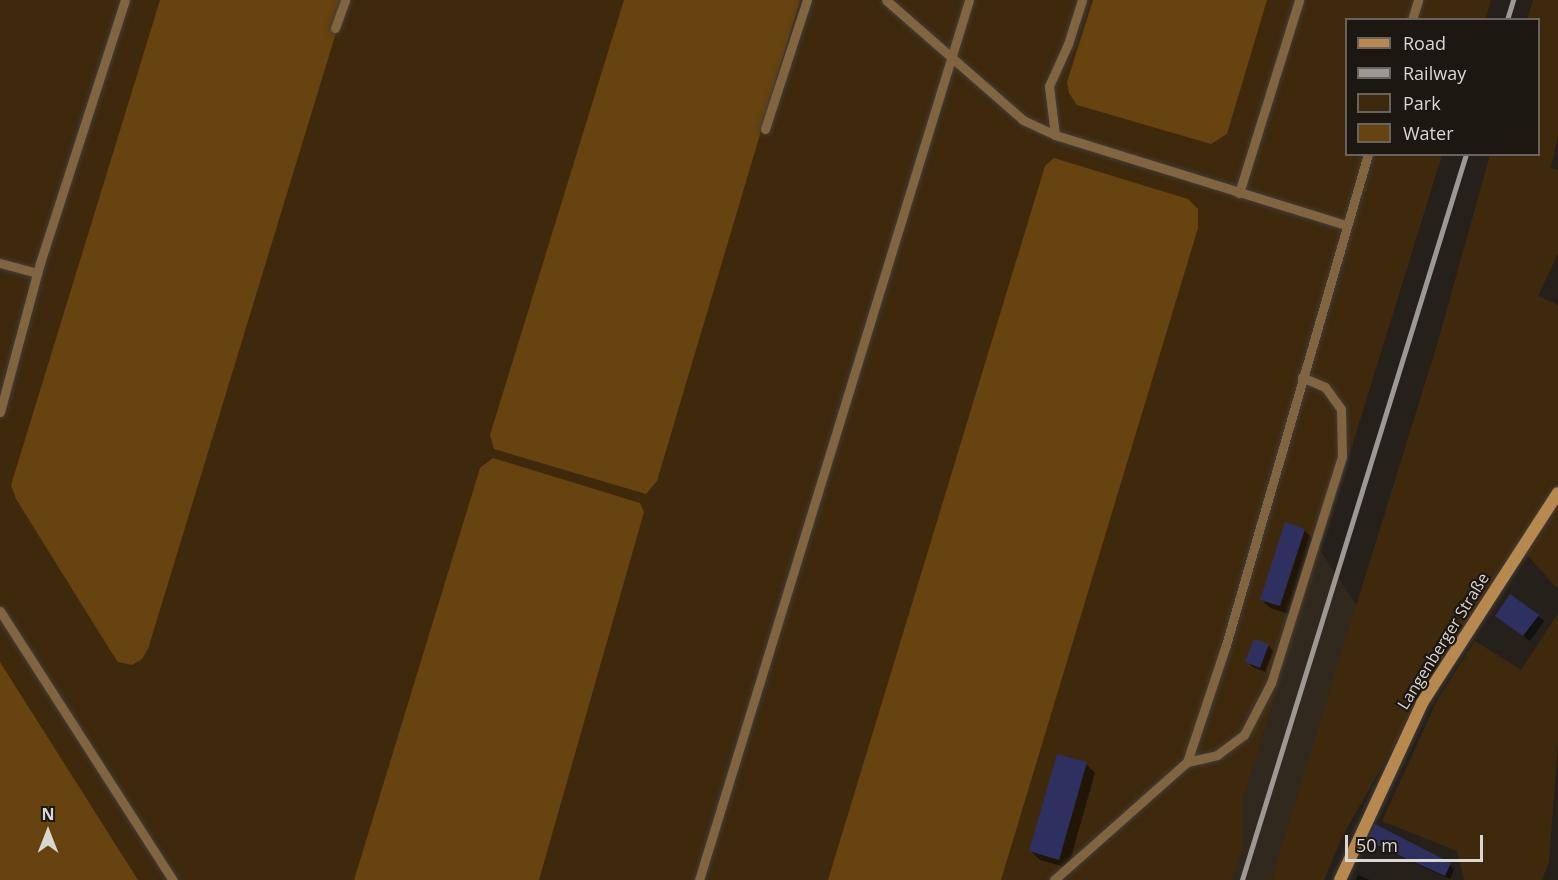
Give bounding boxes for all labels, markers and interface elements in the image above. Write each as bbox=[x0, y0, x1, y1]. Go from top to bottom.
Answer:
legend bbox=[1345, 18, 1540, 156]
text: Road bbox=[1403, 31, 1446, 55]
text: Railway bbox=[1403, 61, 1466, 85]
text: Park bbox=[1403, 91, 1441, 115]
text: Water bbox=[1403, 121, 1454, 145]
street label: Langenberger Straße bbox=[1393, 569, 1493, 713]
north arrow bbox=[18, 802, 78, 862]
text: N bbox=[41, 803, 55, 825]
scale bar bbox=[1348, 823, 1486, 861]
text: 50 m bbox=[1356, 833, 1398, 857]

